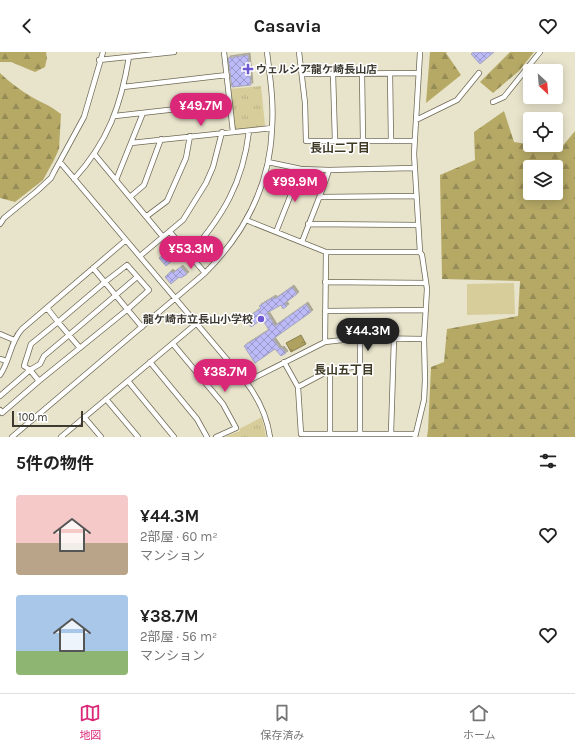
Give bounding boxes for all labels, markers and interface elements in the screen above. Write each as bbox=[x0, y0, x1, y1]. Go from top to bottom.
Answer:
icon: back bbox=[16, 15, 38, 37]
text: Casavia bbox=[254, 15, 321, 37]
icon: heart bbox=[537, 15, 559, 37]
place label: ウェルシア龍ケ崎長山店 bbox=[256, 63, 377, 76]
marker: ウェルシア龍ケ崎長山店 bbox=[243, 64, 253, 74]
north arrow bbox=[523, 64, 563, 104]
map controls bbox=[523, 64, 563, 200]
pin: ¥49.7M bbox=[168, 93, 234, 127]
text: ¥49.7M bbox=[179, 98, 223, 113]
button: locate bbox=[523, 112, 563, 152]
district label: 長山二丁目 bbox=[310, 141, 370, 155]
button: layers bbox=[523, 160, 563, 200]
pin: ¥99.9M bbox=[262, 169, 328, 203]
text: ¥99.9M bbox=[272, 174, 318, 189]
pin: ¥53.3M bbox=[158, 236, 224, 270]
text: ¥53.3M bbox=[168, 241, 214, 256]
place label: 龍ケ崎市立長山小学校 bbox=[143, 313, 253, 326]
marker: 龍ケ崎市立長山小学校 bbox=[256, 314, 266, 324]
pin: ¥44.3M bbox=[335, 318, 401, 352]
text: ¥44.3M bbox=[345, 323, 391, 338]
pin: ¥38.7M bbox=[192, 359, 258, 393]
district label: 長山五丁目 bbox=[314, 363, 374, 377]
text: ¥38.7M bbox=[203, 364, 247, 379]
scale bar bbox=[12, 409, 83, 428]
text: 100 m bbox=[18, 411, 48, 424]
icon: filters bbox=[537, 450, 559, 472]
text: 5件の物件 bbox=[16, 453, 94, 473]
text: ¥44.3M bbox=[140, 506, 199, 526]
icon: home bbox=[48, 511, 96, 559]
icon: heart bbox=[537, 524, 559, 546]
text: 2部屋 · 60 m² bbox=[140, 529, 218, 544]
text: マンション bbox=[140, 548, 205, 563]
text: ¥38.7M bbox=[140, 606, 199, 626]
icon: home bbox=[48, 611, 96, 659]
icon: heart bbox=[537, 624, 559, 646]
text: 2部屋 · 56 m² bbox=[140, 629, 217, 644]
text: マンション bbox=[140, 648, 205, 663]
tab: 地図 bbox=[79, 702, 101, 742]
tab: 保存済み bbox=[260, 702, 304, 742]
tab: ホーム bbox=[463, 702, 496, 742]

